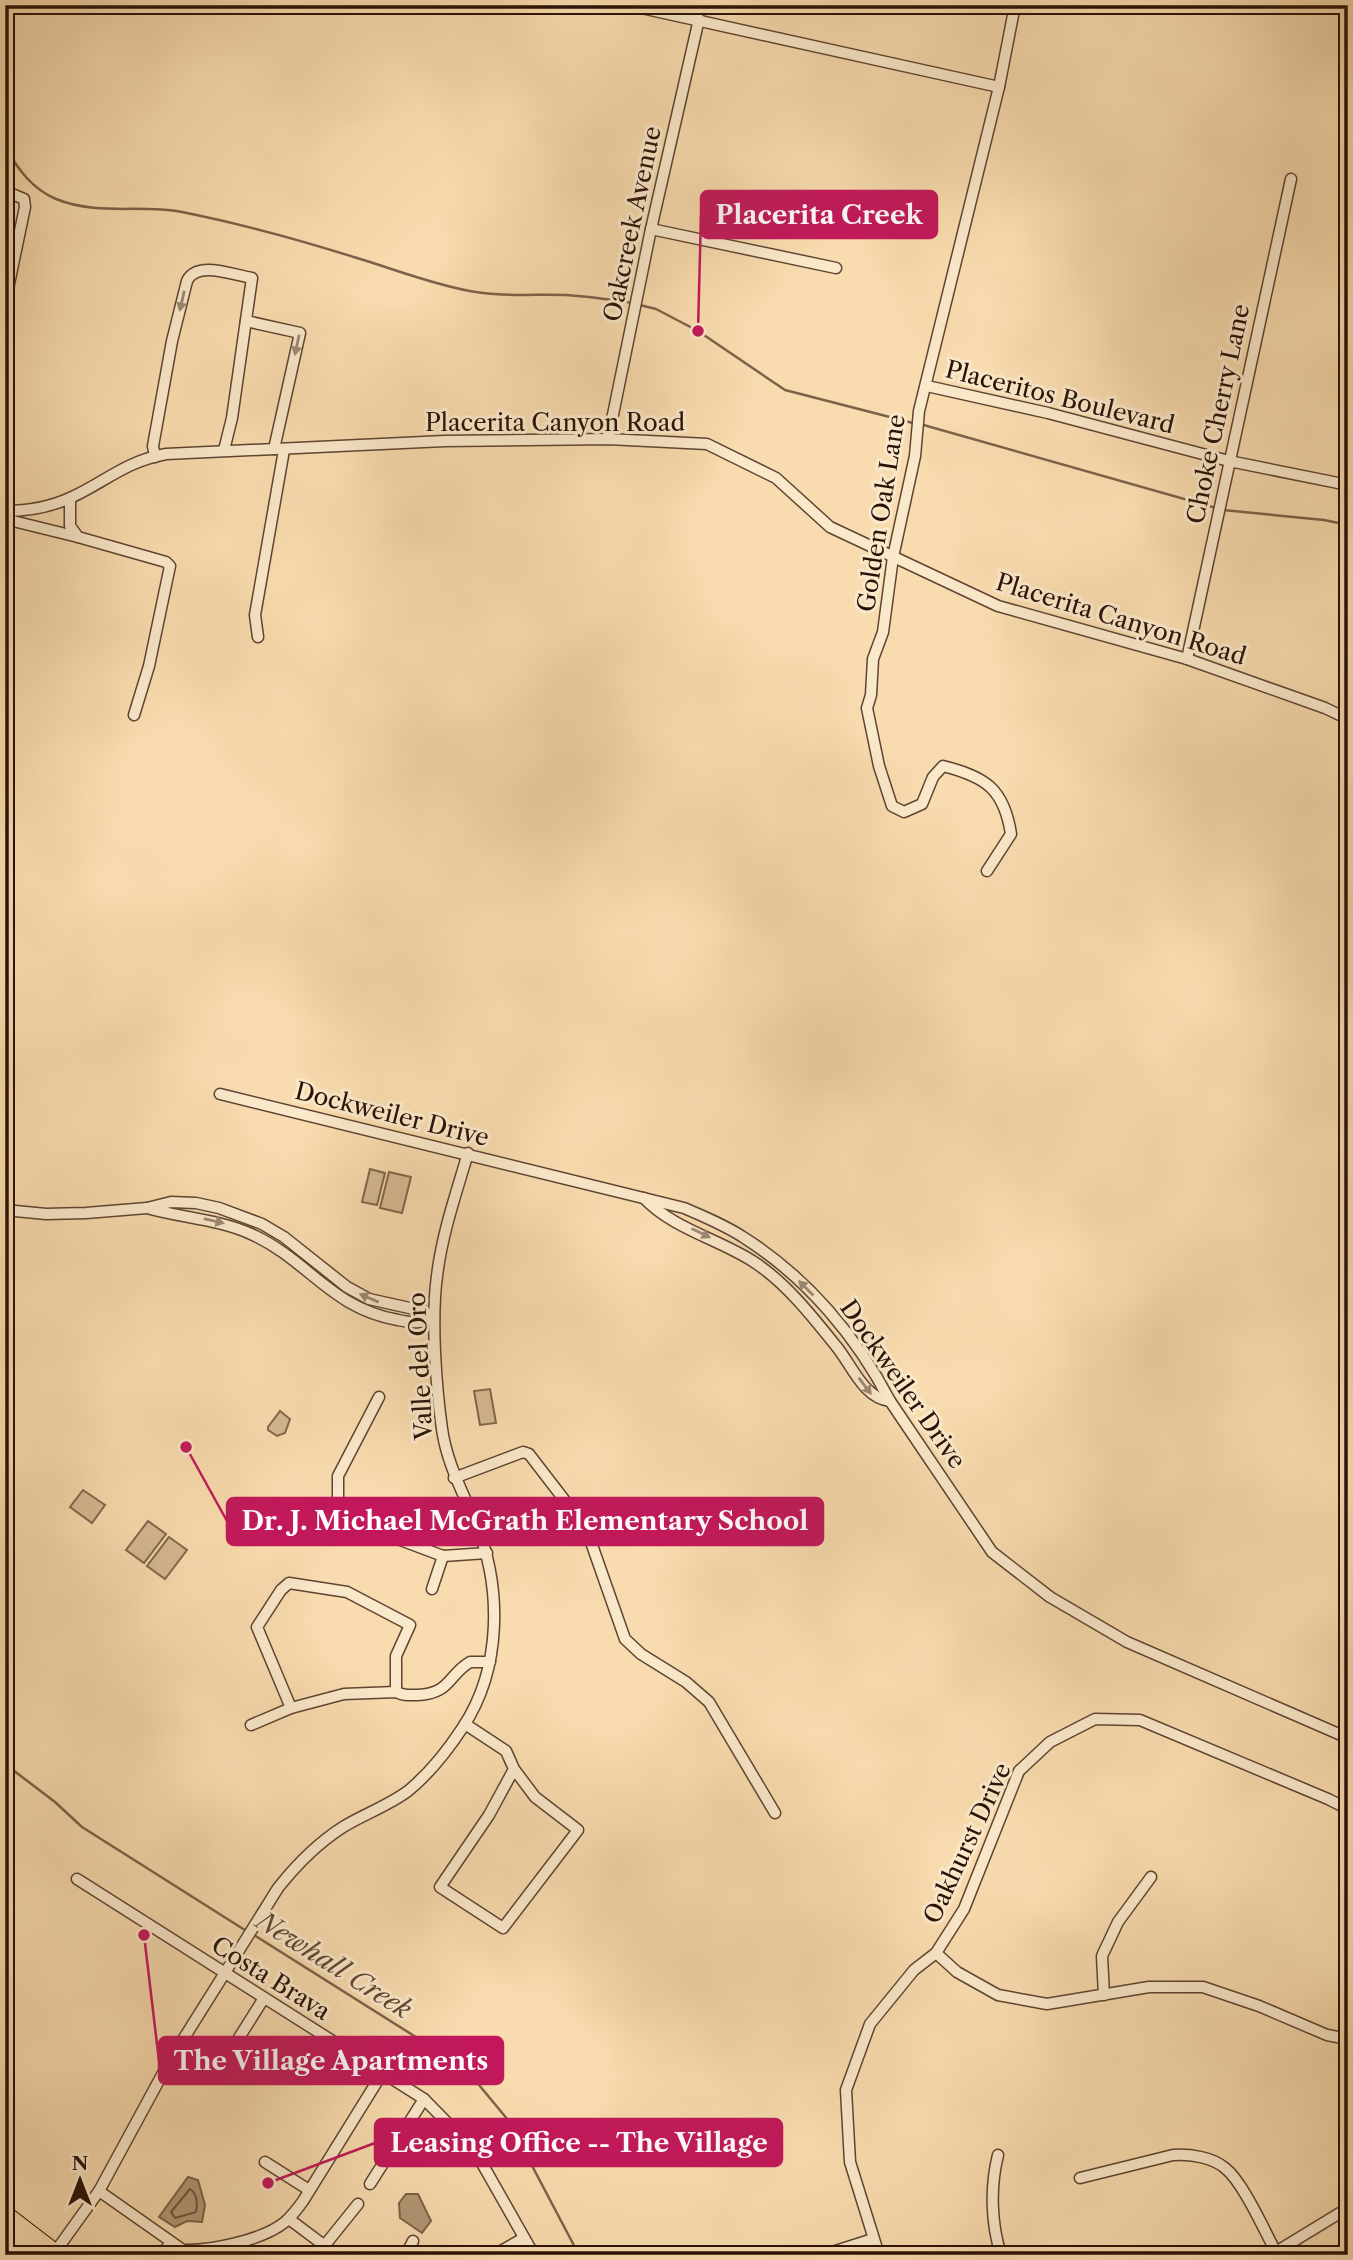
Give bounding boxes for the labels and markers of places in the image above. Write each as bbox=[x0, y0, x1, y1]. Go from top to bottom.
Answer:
callout: Placerita Creek bbox=[701, 191, 937, 238]
callout: Dr. J. Michael McGrath Elementary School bbox=[227, 1498, 823, 1545]
callout: The Village Apartments bbox=[159, 2037, 503, 2084]
callout: Leasing Office -- The Village bbox=[375, 2119, 782, 2166]

